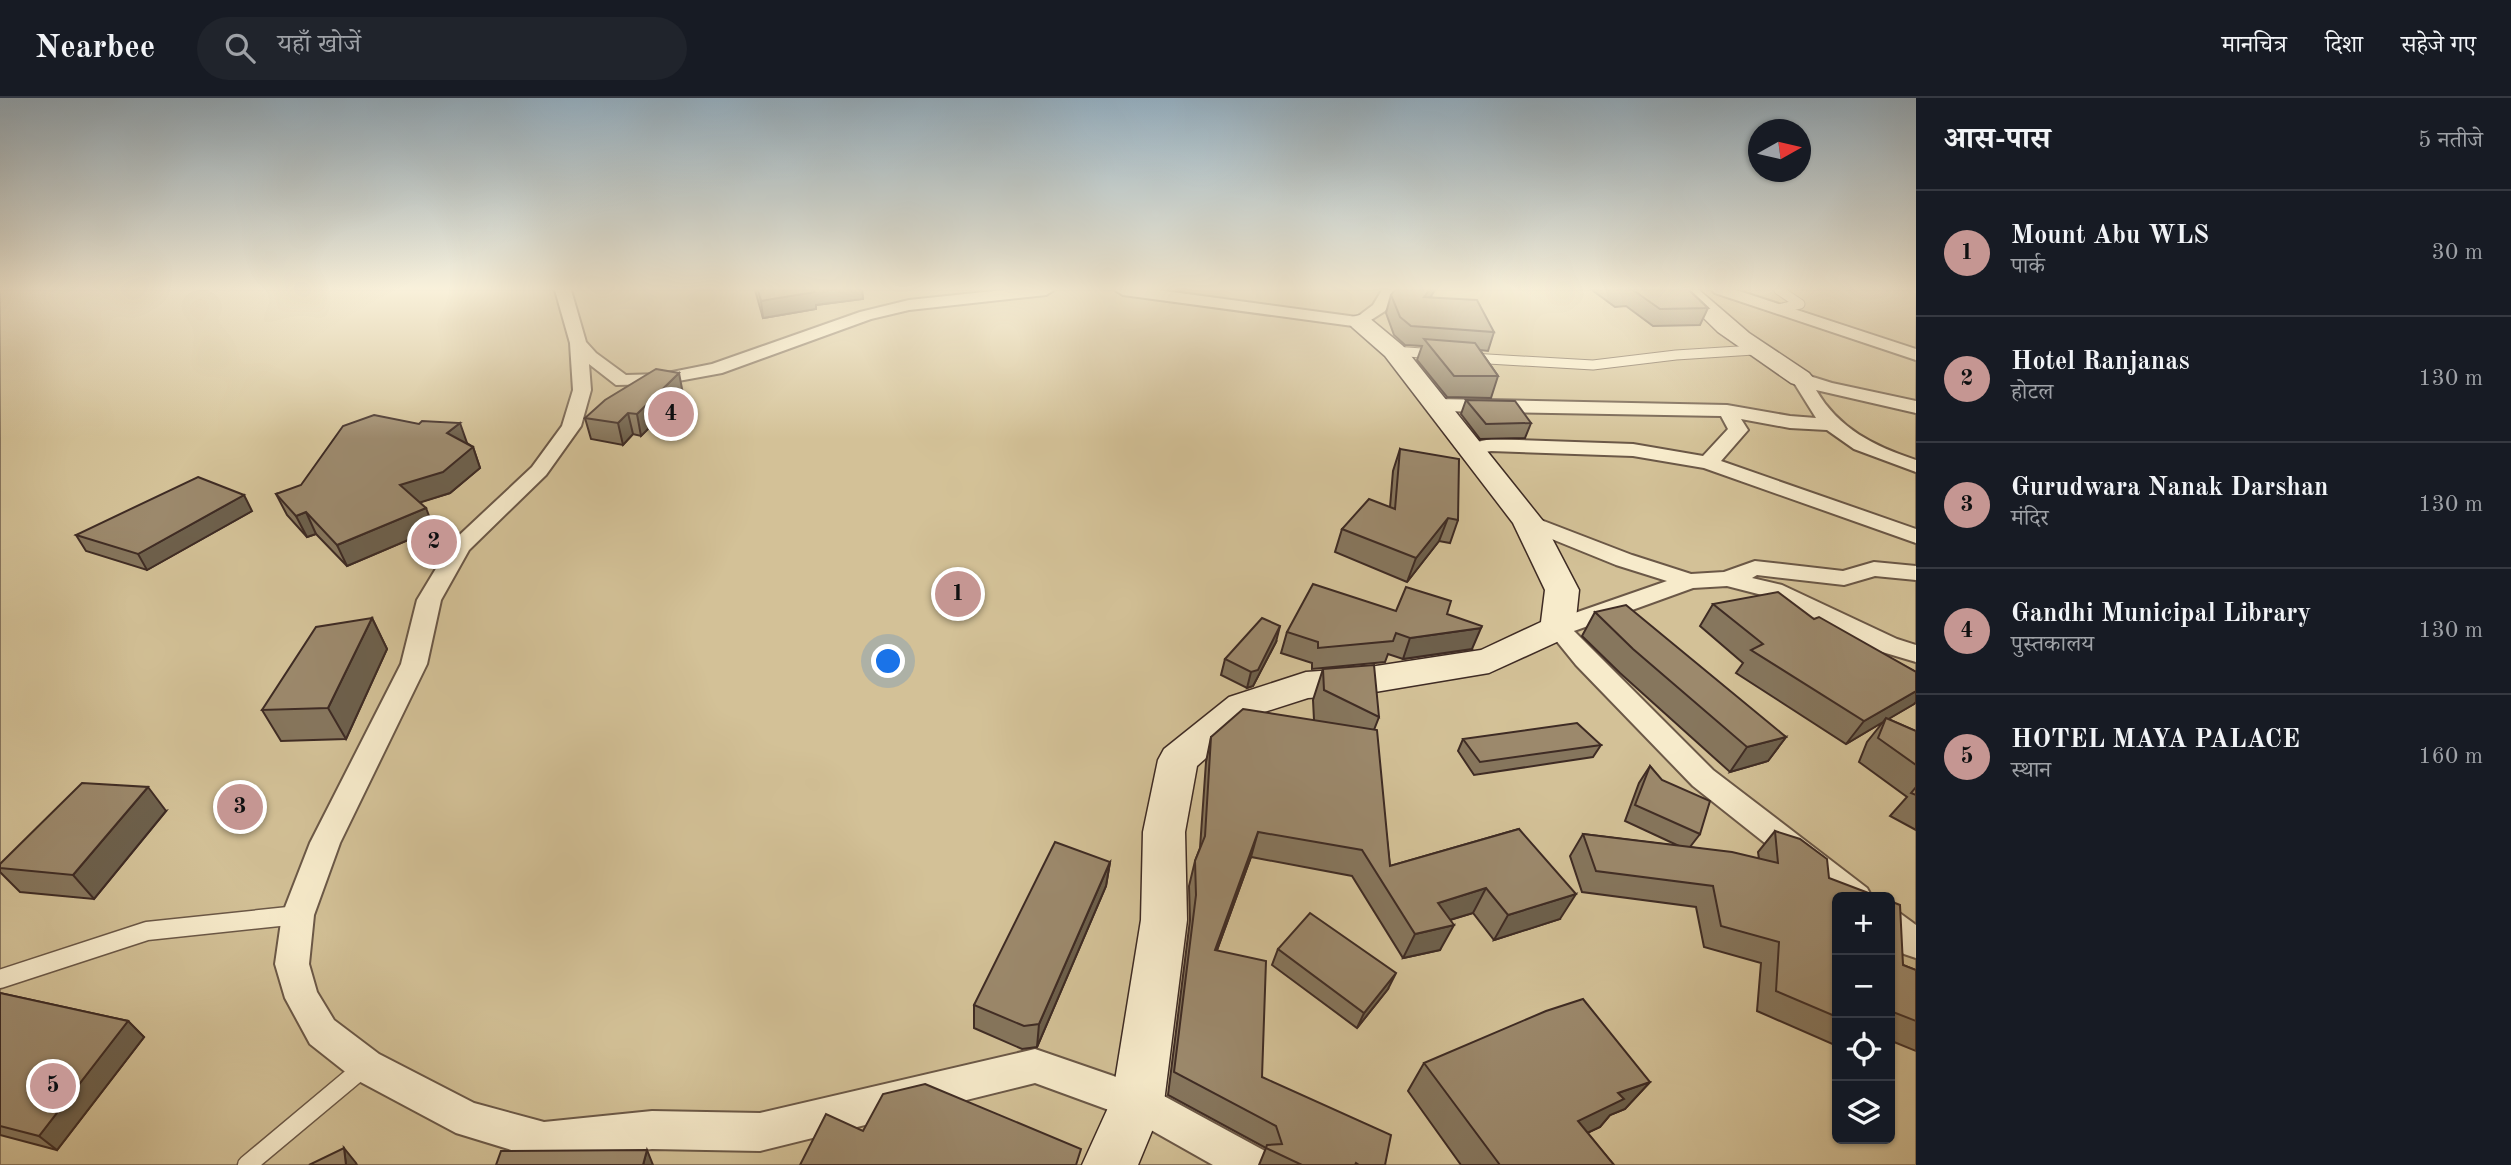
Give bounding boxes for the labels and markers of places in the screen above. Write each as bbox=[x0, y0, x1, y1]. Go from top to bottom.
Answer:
pin: 4 bbox=[648, 388, 694, 440]
pin: 2 bbox=[411, 516, 457, 568]
pin: 1 bbox=[935, 568, 981, 620]
pin: 3 bbox=[217, 781, 263, 833]
pin: 5 bbox=[30, 1060, 76, 1112]

